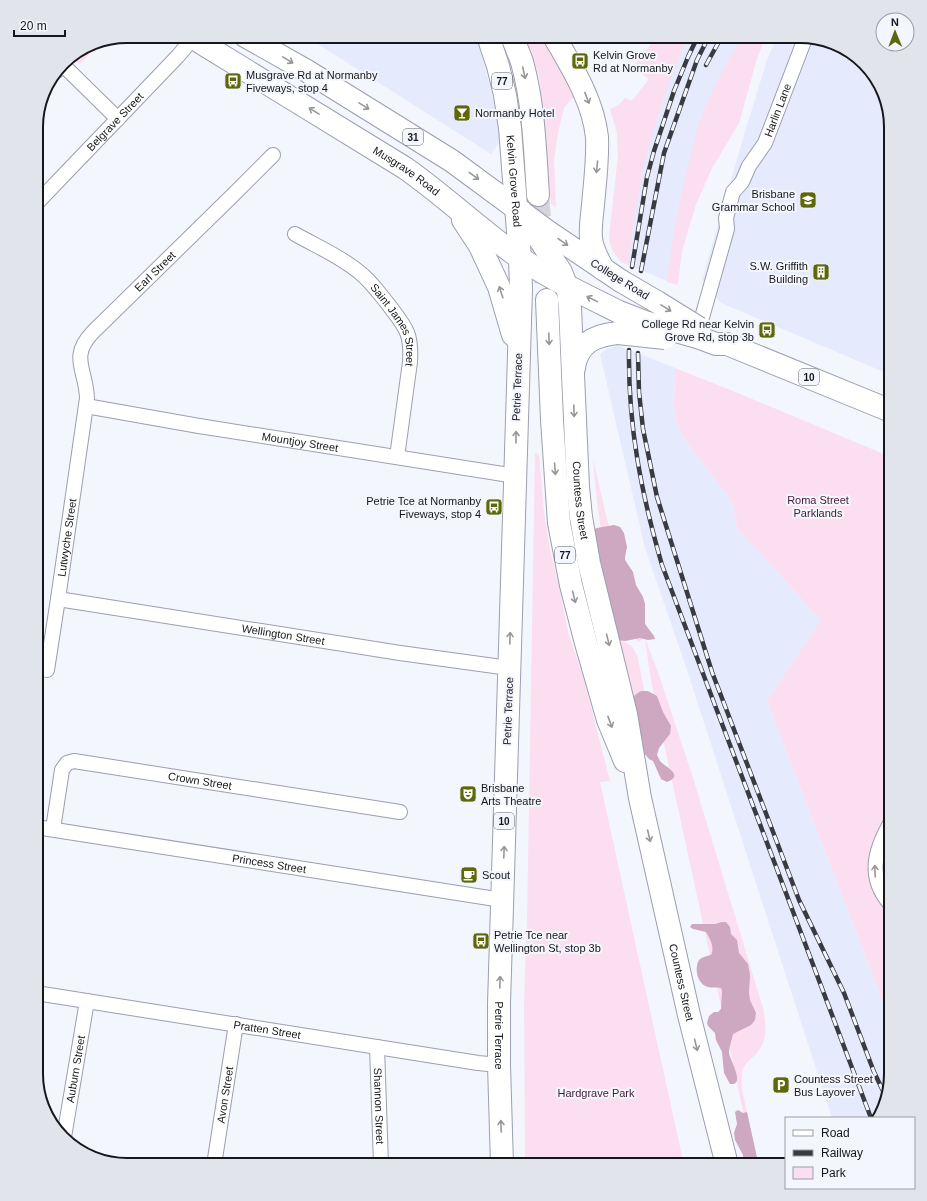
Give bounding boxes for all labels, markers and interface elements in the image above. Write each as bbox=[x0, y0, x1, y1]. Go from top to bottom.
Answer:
scale bar bbox=[14, 12, 65, 38]
north arrow bbox=[875, 12, 915, 52]
text: N bbox=[891, 16, 899, 28]
text: 20 m bbox=[20, 19, 47, 33]
place label: Kelvin Grove Rd at Normanby bbox=[593, 49, 674, 74]
bus stop icon: Kelvin Grove Rd at Normanby bbox=[570, 51, 590, 71]
one-way arrow bbox=[282, 57, 294, 65]
one-way arrow bbox=[520, 66, 528, 79]
place label: Musgrave Rd at Normanby Fiveways, stop 4 bbox=[246, 69, 378, 94]
bus stop icon: Musgrave Rd at Normanby Fiveways, stop 4 bbox=[223, 71, 243, 91]
road number: 77 bbox=[492, 73, 512, 89]
street label: Harlin Lane bbox=[762, 82, 793, 139]
street label: Belgrave Street bbox=[84, 90, 146, 153]
one-way arrow bbox=[583, 92, 591, 104]
one-way arrow bbox=[358, 103, 370, 111]
bar icon: Normanby Hotel bbox=[452, 103, 472, 123]
one-way arrow bbox=[308, 107, 320, 115]
place label: Normanby Hotel bbox=[475, 107, 554, 119]
road number: 31 bbox=[403, 129, 423, 145]
street label: Kelvin Grove Road bbox=[505, 134, 524, 228]
street label: Musgrave Road bbox=[371, 144, 442, 198]
one-way arrow bbox=[593, 160, 601, 173]
one-way arrow bbox=[468, 172, 479, 180]
place label: Brisbane Grammar School bbox=[712, 188, 795, 213]
school or university icon: Brisbane Grammar School bbox=[798, 190, 818, 210]
one-way arrow bbox=[557, 238, 568, 246]
street label: Earl Street bbox=[132, 249, 178, 294]
street label: College Road bbox=[589, 256, 651, 302]
place label: S.W. Griffith Building bbox=[750, 260, 808, 285]
building icon: S.W. Griffith Building bbox=[811, 262, 831, 282]
street label: Saint James Street bbox=[368, 281, 416, 367]
one-way arrow bbox=[497, 286, 504, 299]
one-way arrow bbox=[587, 295, 599, 302]
one-way arrow bbox=[661, 303, 672, 312]
place label: College Rd near Kelvin Grove Rd, stop 3b bbox=[641, 318, 754, 343]
bus stop icon: College Rd near Kelvin Grove Rd, stop 3b bbox=[757, 320, 777, 340]
one-way arrow bbox=[545, 332, 553, 345]
street label: Petrie Terrace bbox=[510, 353, 524, 421]
road number: 10 bbox=[799, 369, 819, 385]
one-way arrow bbox=[570, 404, 578, 417]
street label: Mountjoy Street bbox=[261, 430, 339, 454]
one-way arrow bbox=[512, 431, 520, 444]
street label: Countess Street bbox=[571, 461, 591, 540]
one-way arrow bbox=[551, 462, 559, 475]
park label: Roma Street Parklands bbox=[787, 494, 849, 519]
place label: Petrie Tce at Normanby Fiveways, stop 4 bbox=[366, 495, 481, 520]
bus stop icon: Petrie Tce at Normanby Fiveways, stop 4 bbox=[484, 497, 504, 517]
street label: Lutwyche Street bbox=[55, 498, 78, 578]
road number: 77 bbox=[555, 547, 575, 563]
one-way arrow bbox=[571, 591, 579, 604]
street label: Wellington Street bbox=[241, 622, 325, 647]
one-way arrow bbox=[507, 632, 514, 645]
one-way arrow bbox=[605, 633, 612, 646]
street label: Petrie Terrace bbox=[501, 677, 515, 745]
one-way arrow bbox=[606, 716, 614, 728]
street label: Crown Street bbox=[167, 770, 233, 792]
place label: Brisbane Arts Theatre bbox=[481, 782, 541, 807]
theatre icon: Brisbane Arts Theatre bbox=[458, 784, 478, 804]
road number: 10 bbox=[494, 813, 514, 829]
one-way arrow bbox=[645, 829, 653, 842]
one-way arrow bbox=[500, 846, 507, 859]
street label: Princess Street bbox=[231, 852, 307, 875]
cafe icon: Scout bbox=[459, 865, 479, 885]
one-way arrow bbox=[872, 865, 879, 878]
place label: Scout bbox=[482, 869, 510, 881]
place label: Petrie Tce near Wellington St, stop 3b bbox=[494, 929, 601, 954]
bus stop icon: Petrie Tce near Wellington St, stop 3b bbox=[471, 931, 491, 951]
street label: Countess Street bbox=[667, 943, 696, 1022]
one-way arrow bbox=[496, 976, 504, 989]
street label: Petrie Terrace bbox=[493, 1001, 505, 1070]
street label: Pratten Street bbox=[233, 1018, 302, 1041]
street label: Auburn Street bbox=[64, 1034, 87, 1103]
one-way arrow bbox=[693, 1038, 701, 1051]
street label: Avon Street bbox=[215, 1066, 235, 1124]
street label: Shannon Street bbox=[372, 1068, 386, 1144]
place label: Countess Street Bus Layover bbox=[794, 1073, 873, 1098]
parking icon: Countess Street Bus Layover bbox=[771, 1075, 791, 1095]
park label: Hardgrave Park bbox=[557, 1087, 635, 1099]
legend bbox=[785, 1117, 915, 1189]
one-way arrow bbox=[497, 1120, 505, 1133]
text: Road bbox=[821, 1126, 850, 1140]
text: Railway bbox=[821, 1146, 863, 1160]
text: Park bbox=[821, 1166, 847, 1180]

